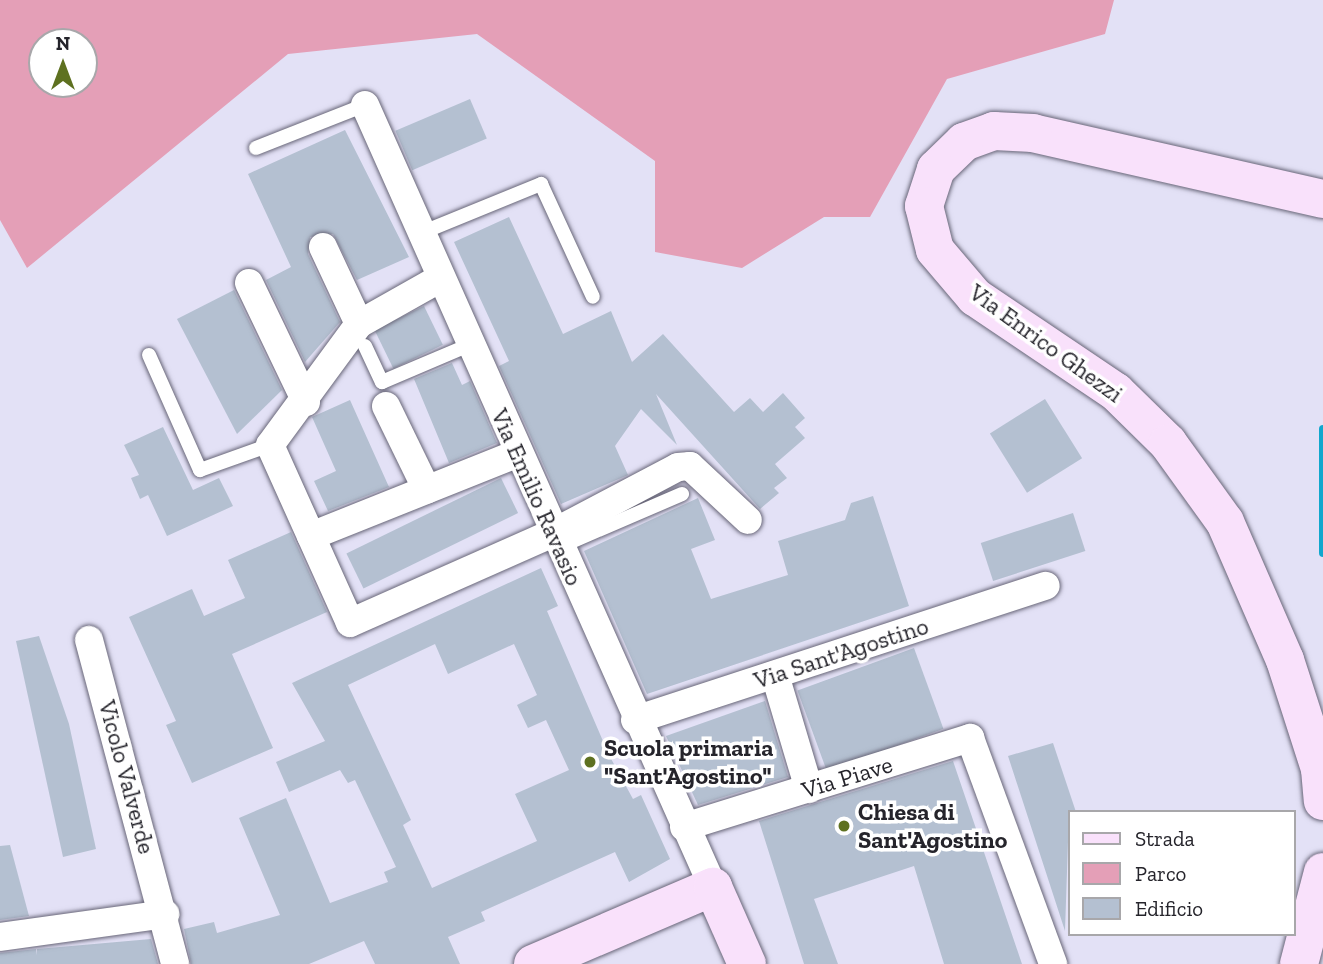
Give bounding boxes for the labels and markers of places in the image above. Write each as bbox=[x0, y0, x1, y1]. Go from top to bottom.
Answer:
place label: Scuola primaria "Sant'Agostino" bbox=[604, 734, 773, 790]
marker: Scuola primaria "Sant'Agostino" bbox=[582, 754, 598, 770]
place label: Chiesa di Sant'Agostino bbox=[858, 798, 1007, 854]
marker: Chiesa di Sant'Agostino bbox=[836, 818, 852, 834]

